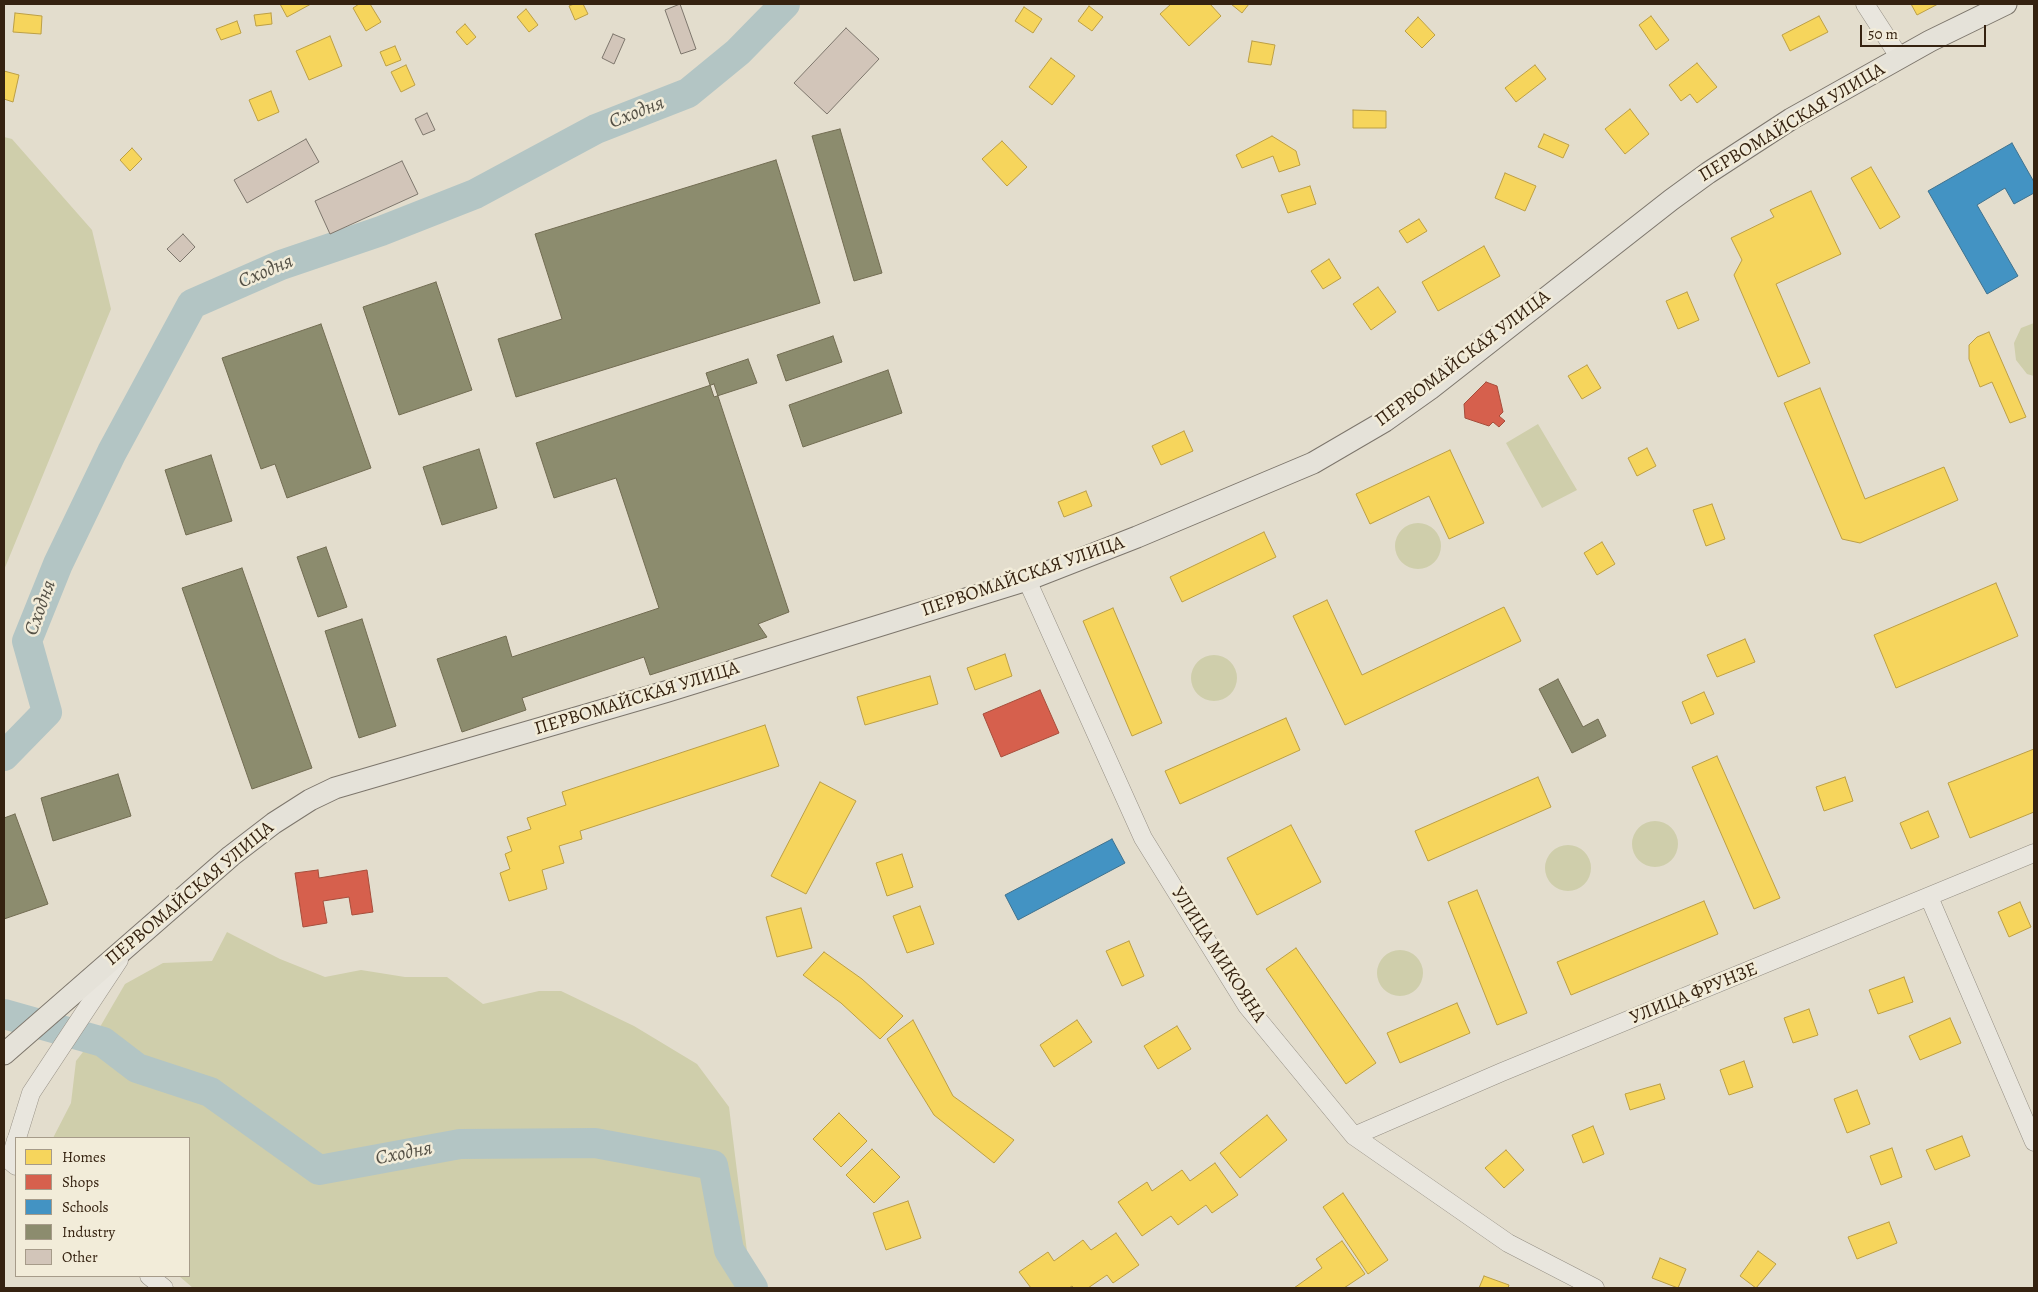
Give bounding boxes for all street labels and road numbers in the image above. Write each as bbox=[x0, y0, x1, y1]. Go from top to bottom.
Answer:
street label: ПЕРВОМАЙСКАЯ УЛИЦА bbox=[1695, 58, 1889, 188]
street label: ПЕРВОМАЙСКАЯ УЛИЦА bbox=[1371, 286, 1555, 432]
street label: ПЕРВОМАЙСКАЯ УЛИЦА bbox=[919, 532, 1127, 622]
street label: ПЕРВОМАЙСКАЯ УЛИЦА bbox=[532, 657, 742, 741]
street label: ПЕРВОМАЙСКАЯ УЛИЦА bbox=[101, 817, 279, 971]
street label: УЛИЦА МИКОЯНА bbox=[1166, 883, 1270, 1027]
street label: УЛИЦА ФРУНЗЕ bbox=[1627, 958, 1761, 1030]

